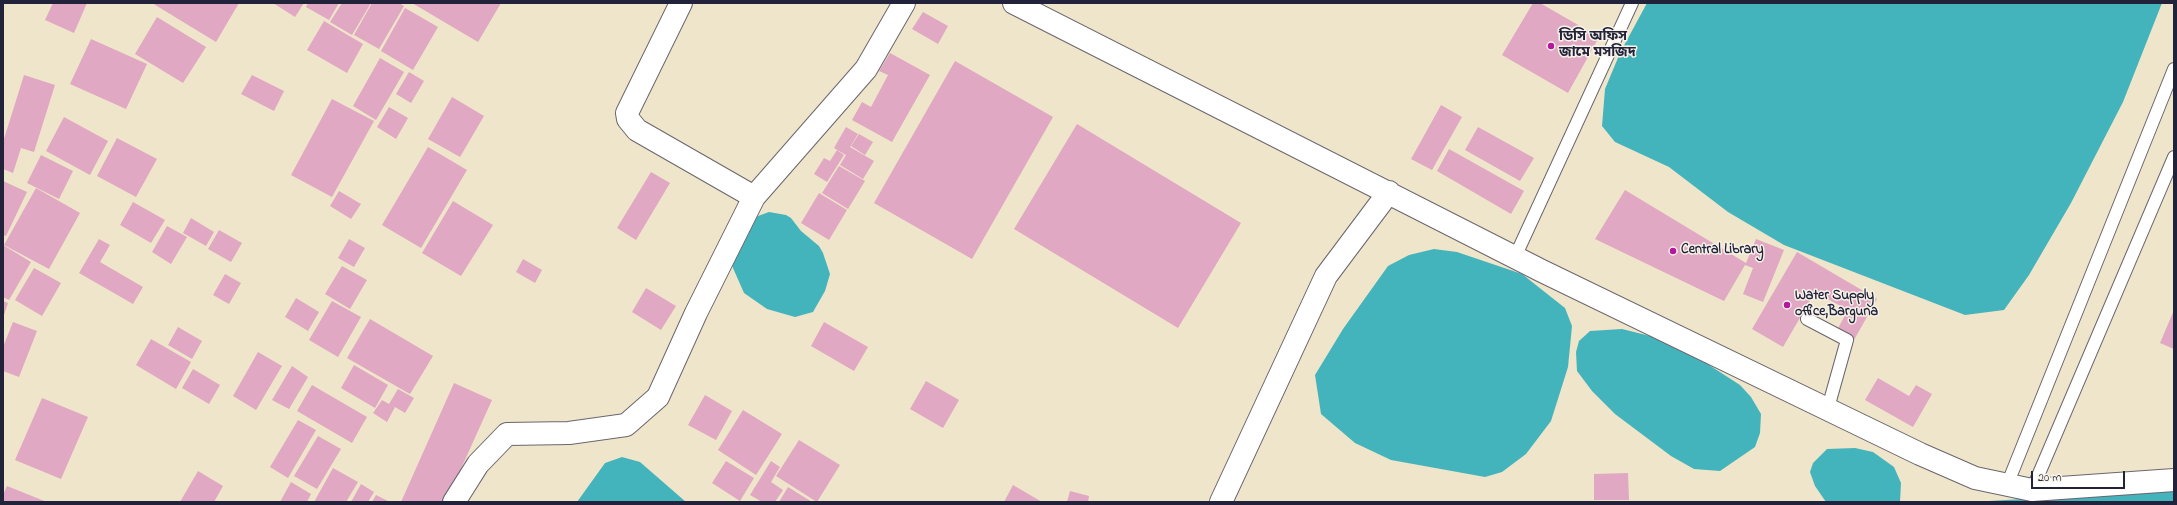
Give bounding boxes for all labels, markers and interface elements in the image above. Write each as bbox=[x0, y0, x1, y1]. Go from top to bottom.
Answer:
place label: ডিসি অফিস জামে মসজিদ bbox=[1559, 30, 1636, 62]
marker: ডিসি অফিস জামে মসজিদ bbox=[1546, 41, 1556, 51]
place label: Central Library bbox=[1681, 243, 1763, 259]
marker: Central Library bbox=[1668, 246, 1678, 256]
place label: Water Supply office,Barguna bbox=[1795, 289, 1878, 322]
marker: Water Supply office,Barguna bbox=[1782, 300, 1792, 310]
scale bar bbox=[2033, 463, 2127, 489]
text: 20 m bbox=[2038, 469, 2061, 487]

